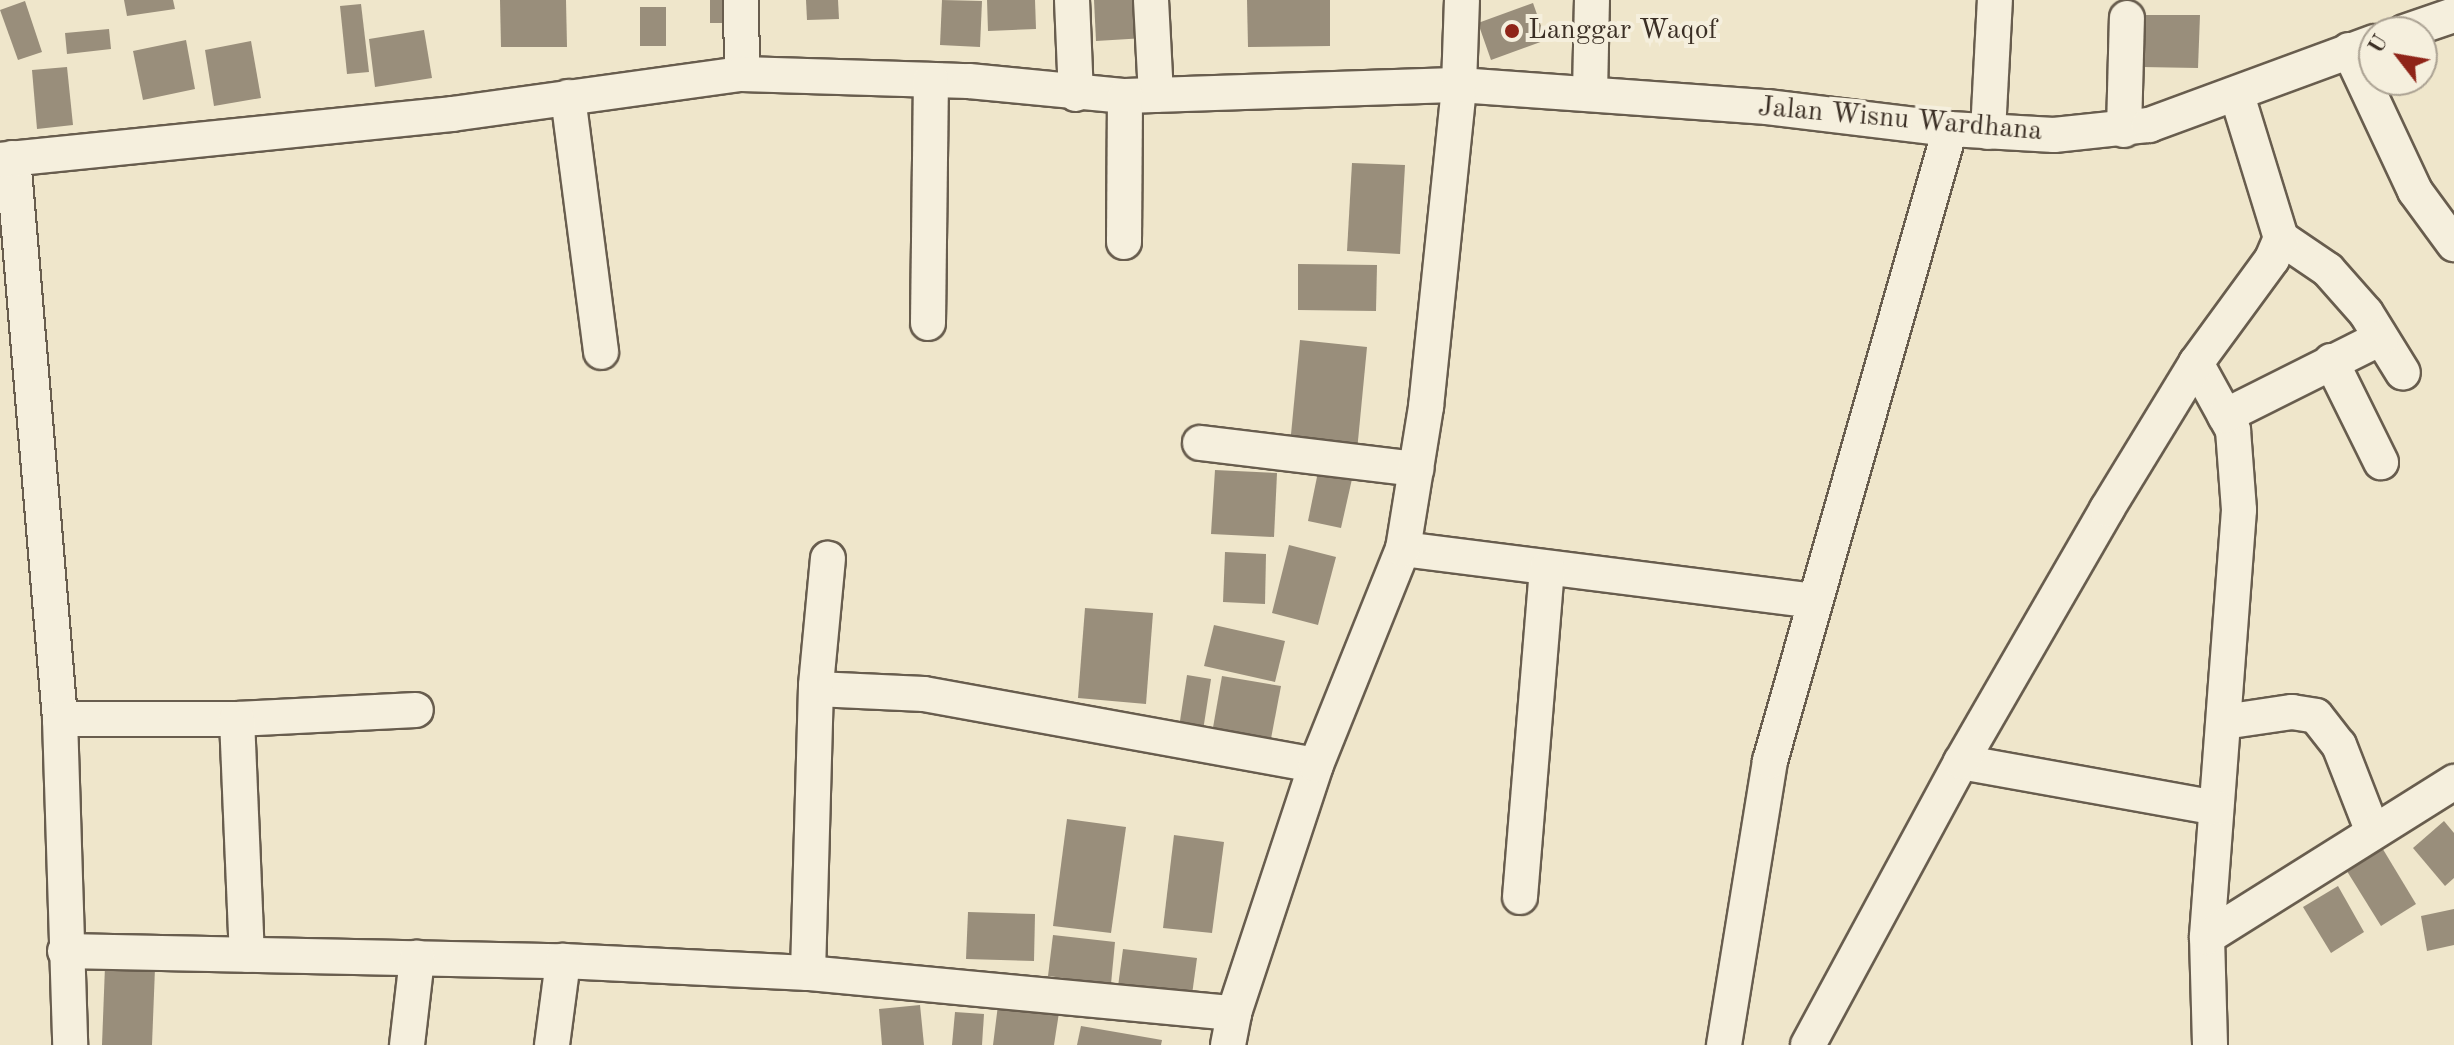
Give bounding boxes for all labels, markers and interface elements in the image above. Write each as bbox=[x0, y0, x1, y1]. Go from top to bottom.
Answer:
place label: Langgar Waqof bbox=[1528, 14, 1718, 48]
north arrow bbox=[2358, 16, 2438, 96]
marker: Langgar Waqof bbox=[1503, 22, 1521, 40]
text: U bbox=[2365, 32, 2393, 58]
street label: Jalan Wisnu Wardhana bbox=[1756, 91, 2044, 149]

